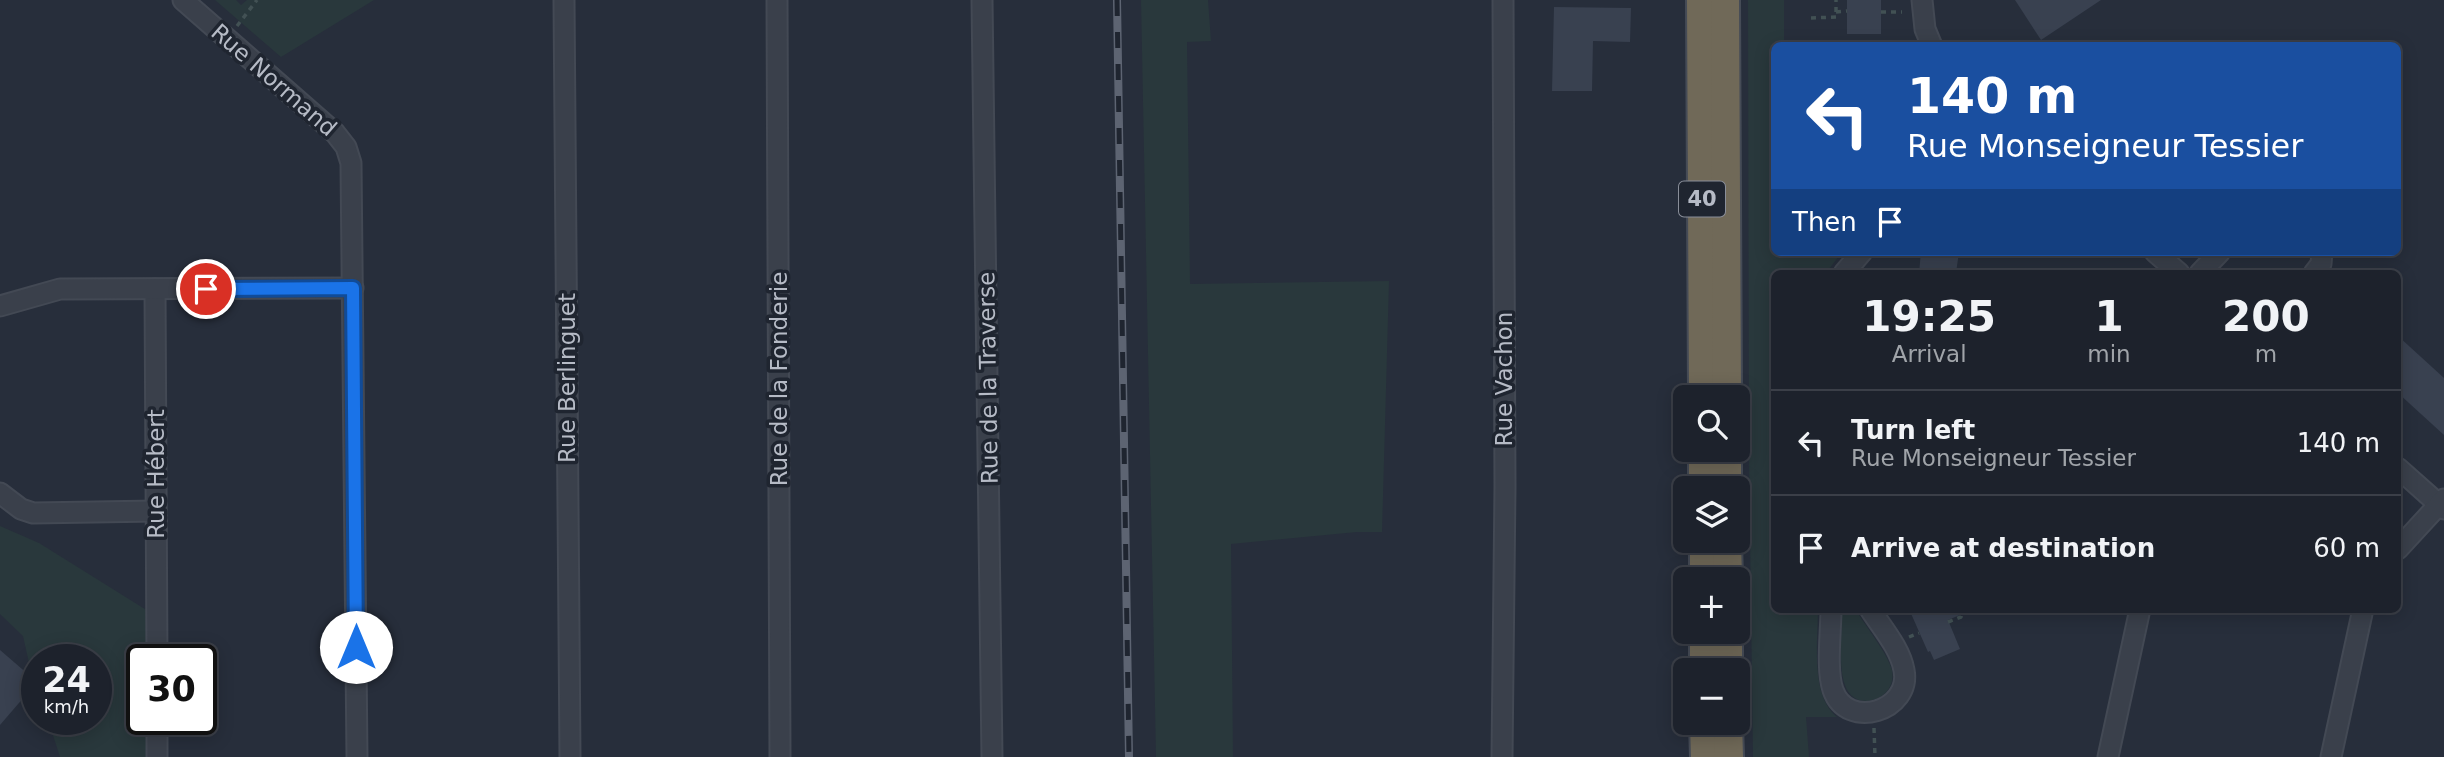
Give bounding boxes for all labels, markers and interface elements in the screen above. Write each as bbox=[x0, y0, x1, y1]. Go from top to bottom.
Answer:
street label: Rue Normand bbox=[206, 19, 342, 141]
text: 140 m bbox=[1907, 68, 2077, 125]
icon: left bbox=[1792, 70, 1883, 161]
text: Rue Monseigneur Tessier bbox=[1907, 127, 2303, 165]
road number: 40 bbox=[1679, 182, 1725, 216]
icon: arrive bbox=[1871, 203, 1909, 241]
text: Then bbox=[1792, 207, 1857, 237]
pin bbox=[176, 259, 236, 319]
icon: arrive bbox=[187, 270, 225, 308]
street label: Rue de la Fonderie bbox=[766, 272, 792, 486]
street label: Rue de la Traverse bbox=[973, 272, 1003, 484]
text: 19:25 bbox=[1862, 292, 1996, 341]
text: 1 bbox=[2094, 292, 2124, 341]
text: 200 bbox=[2222, 292, 2310, 341]
street label: Rue Berlinguet bbox=[554, 293, 580, 463]
street label: Rue Vachon bbox=[1491, 312, 1517, 446]
text: Arrival bbox=[1892, 341, 1967, 367]
text: min bbox=[2087, 341, 2131, 367]
text: m bbox=[2255, 341, 2277, 367]
map controls bbox=[1673, 385, 1750, 735]
button: search bbox=[1673, 385, 1750, 462]
street label: Rue Hébert bbox=[143, 409, 169, 539]
text: Turn left bbox=[1851, 415, 1975, 445]
icon: left bbox=[1792, 424, 1830, 462]
text: 140 m bbox=[2297, 428, 2380, 458]
text: Rue Monseigneur Tessier bbox=[1851, 445, 2136, 471]
button: layers bbox=[1673, 476, 1750, 553]
icon: arrive bbox=[1792, 529, 1830, 567]
text: Arrive at destination bbox=[1851, 533, 2155, 563]
text: 60 m bbox=[2313, 533, 2380, 563]
button: + bbox=[1673, 567, 1750, 644]
position arrow bbox=[319, 610, 393, 684]
speed limit sign: 30 bbox=[126, 644, 217, 735]
button: − bbox=[1673, 658, 1750, 735]
text: 24 bbox=[42, 660, 91, 700]
text: km/h bbox=[44, 696, 89, 717]

